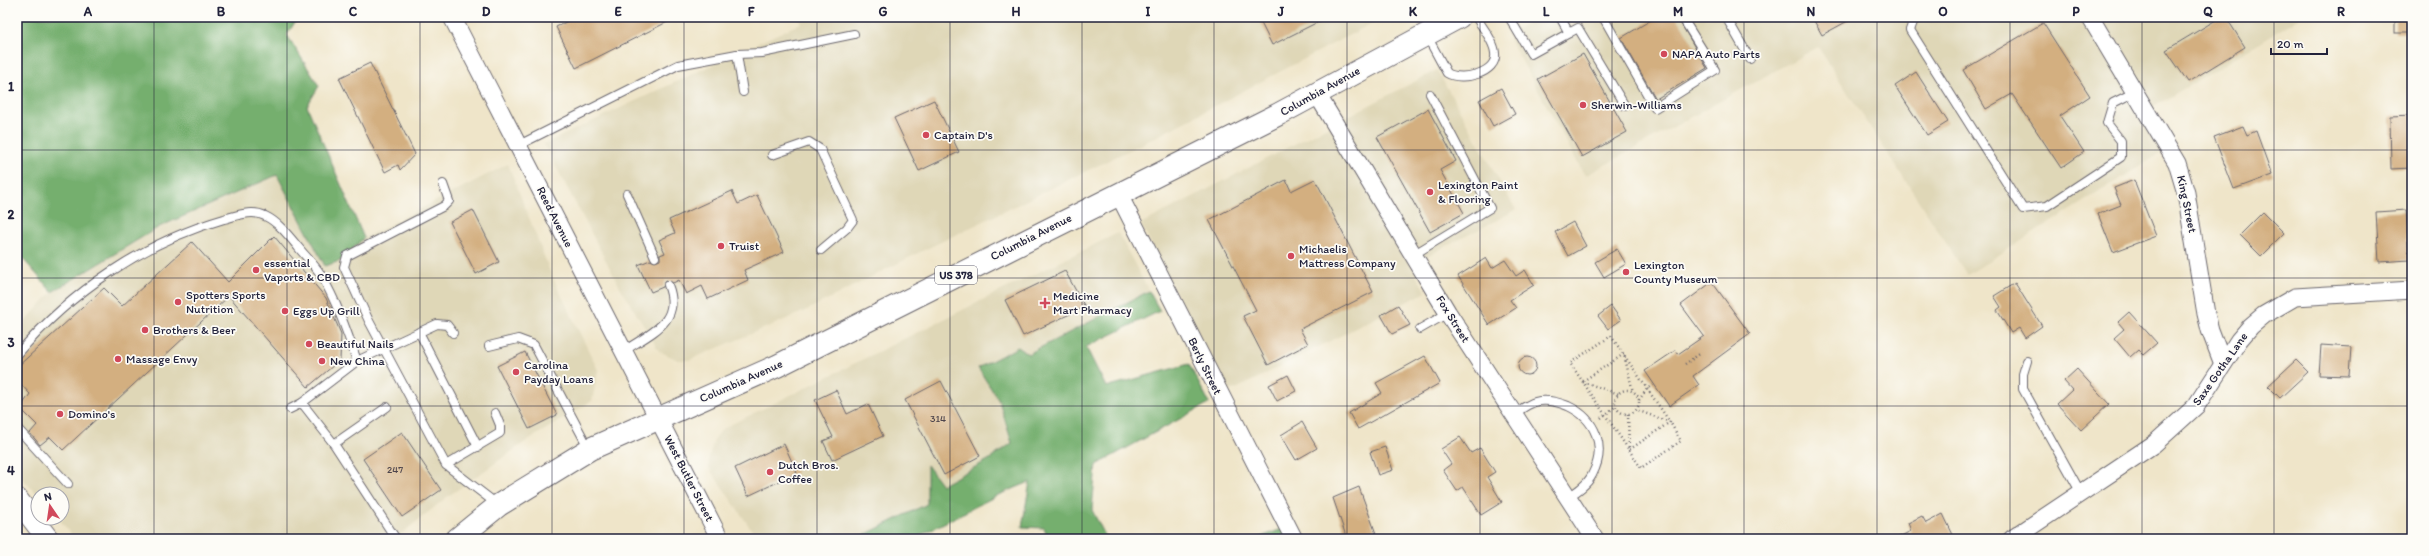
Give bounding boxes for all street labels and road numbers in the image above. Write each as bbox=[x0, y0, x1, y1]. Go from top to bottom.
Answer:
street label: Columbia Avenue bbox=[1278, 63, 1363, 119]
street label: King Street bbox=[2174, 174, 2200, 234]
street label: Reed Avenue bbox=[534, 184, 576, 250]
street label: Columbia Avenue bbox=[988, 210, 1074, 264]
road number: US 378 bbox=[935, 266, 977, 284]
street label: Fox Street bbox=[1433, 293, 1473, 345]
street label: Saxe Gotha Lane bbox=[2190, 330, 2251, 408]
street label: Berly Street bbox=[1185, 335, 1225, 397]
street label: Columbia Avenue bbox=[697, 356, 785, 406]
street label: West Butler Street bbox=[661, 432, 717, 524]

